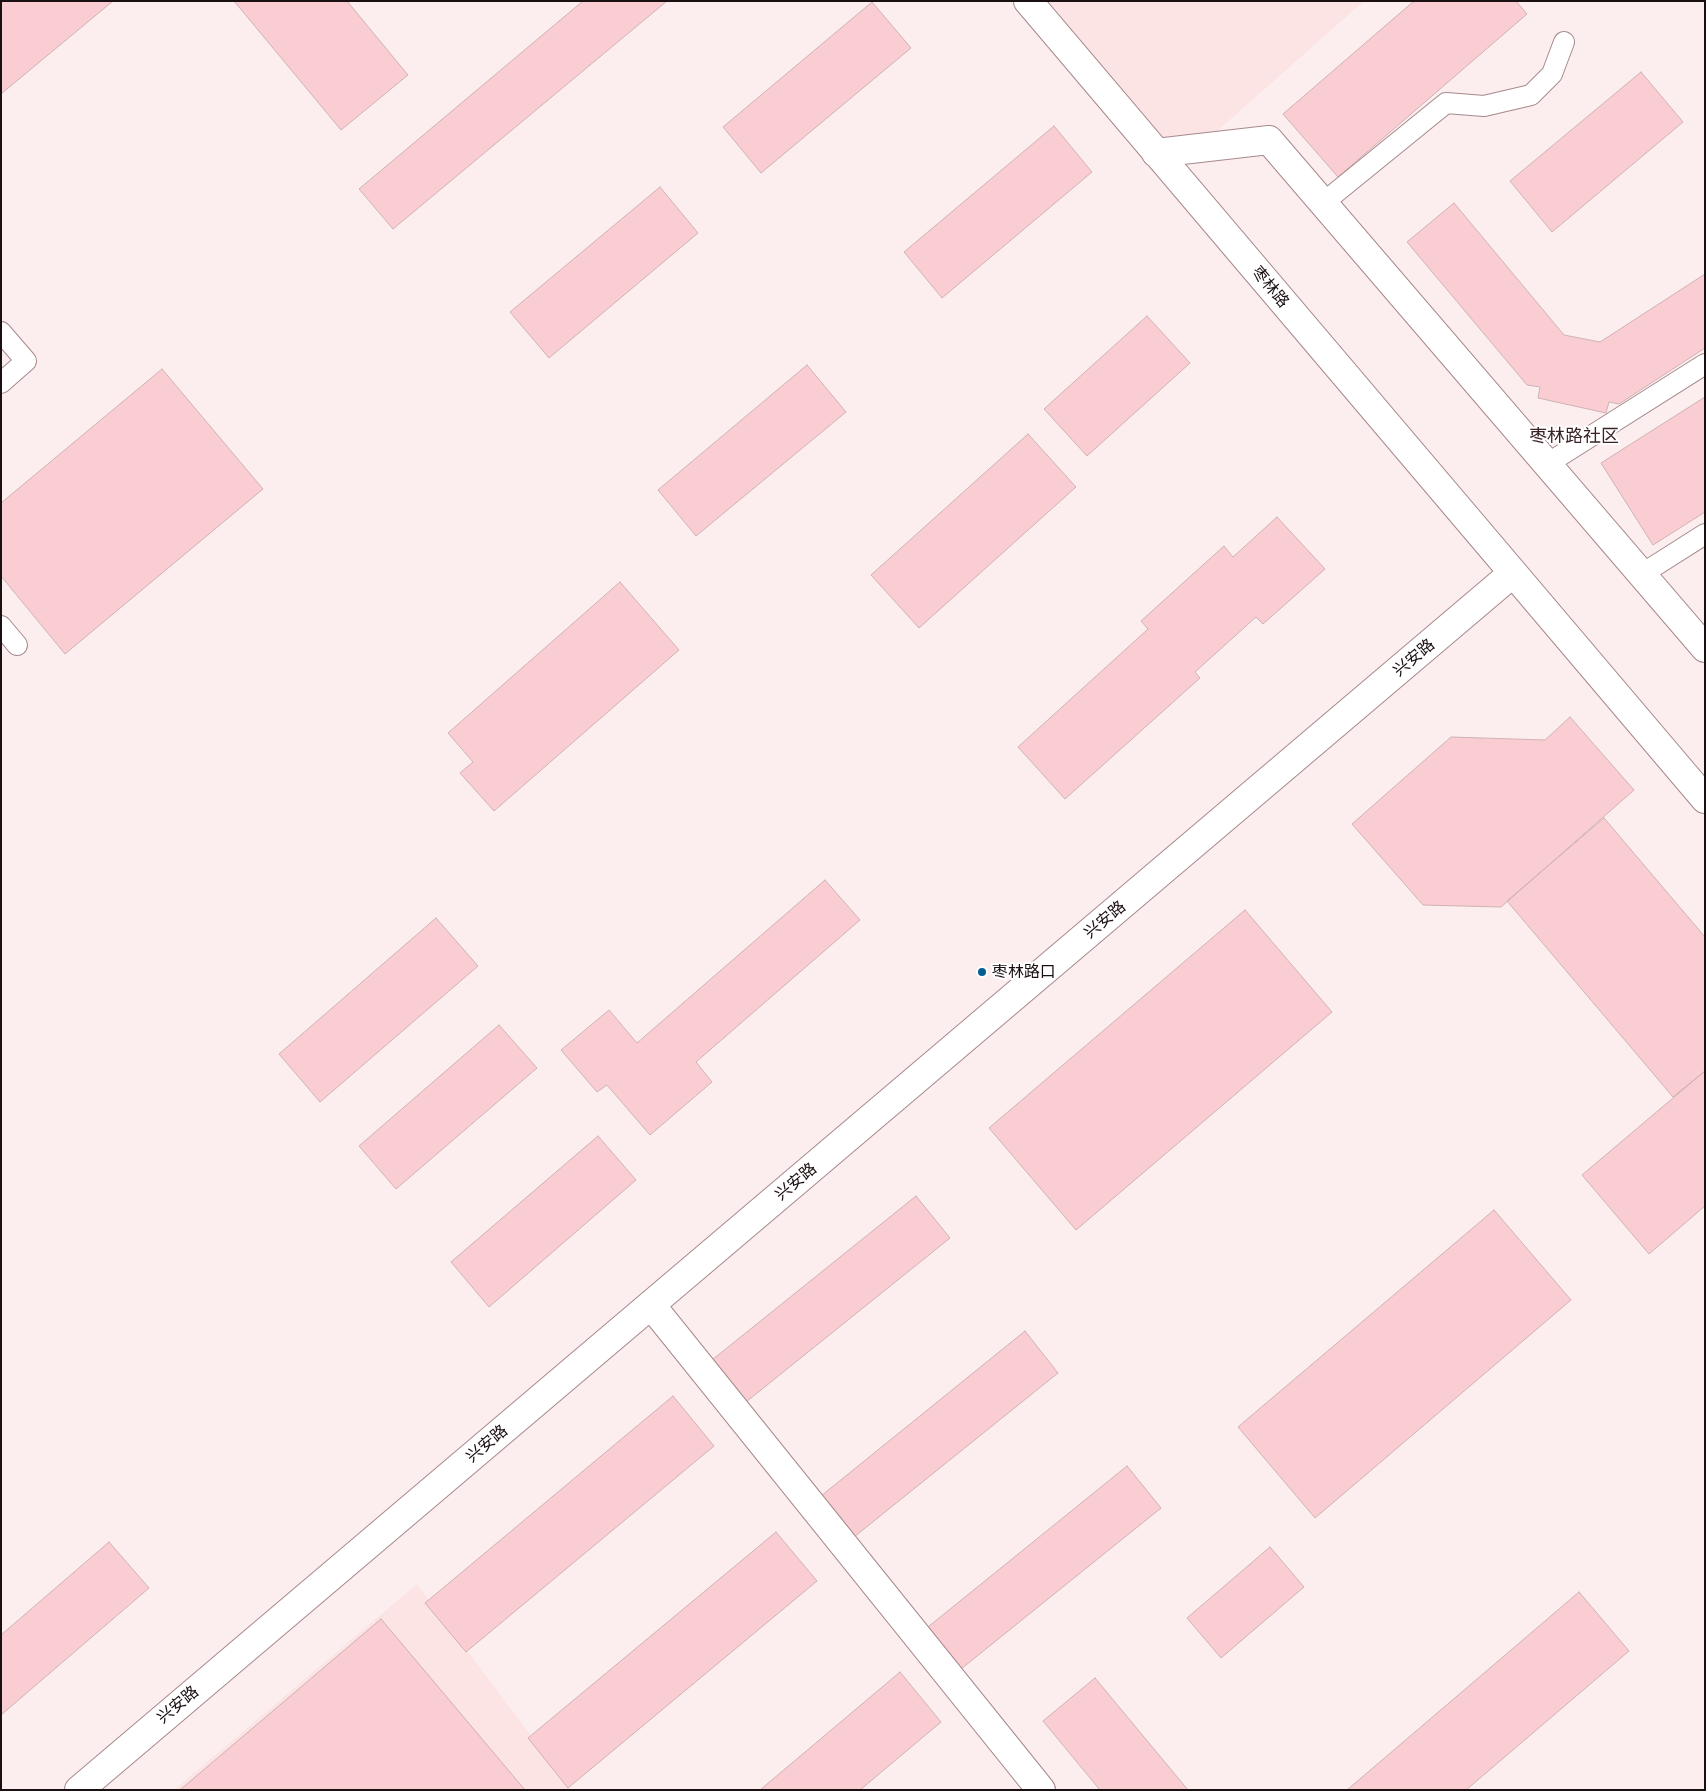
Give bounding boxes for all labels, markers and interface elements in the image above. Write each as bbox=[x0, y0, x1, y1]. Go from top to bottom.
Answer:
street label: 枣林路 bbox=[1247, 262, 1293, 312]
district label: 枣林路社区 bbox=[1529, 426, 1619, 448]
street label: 兴安路 bbox=[1389, 635, 1439, 681]
street label: 兴安路 bbox=[1080, 897, 1130, 943]
place label: 枣林路口 bbox=[992, 962, 1056, 982]
marker: 枣林路口 bbox=[976, 966, 988, 978]
street label: 兴安路 bbox=[771, 1159, 821, 1205]
street label: 兴安路 bbox=[462, 1421, 512, 1467]
street label: 兴安路 bbox=[153, 1682, 203, 1728]

